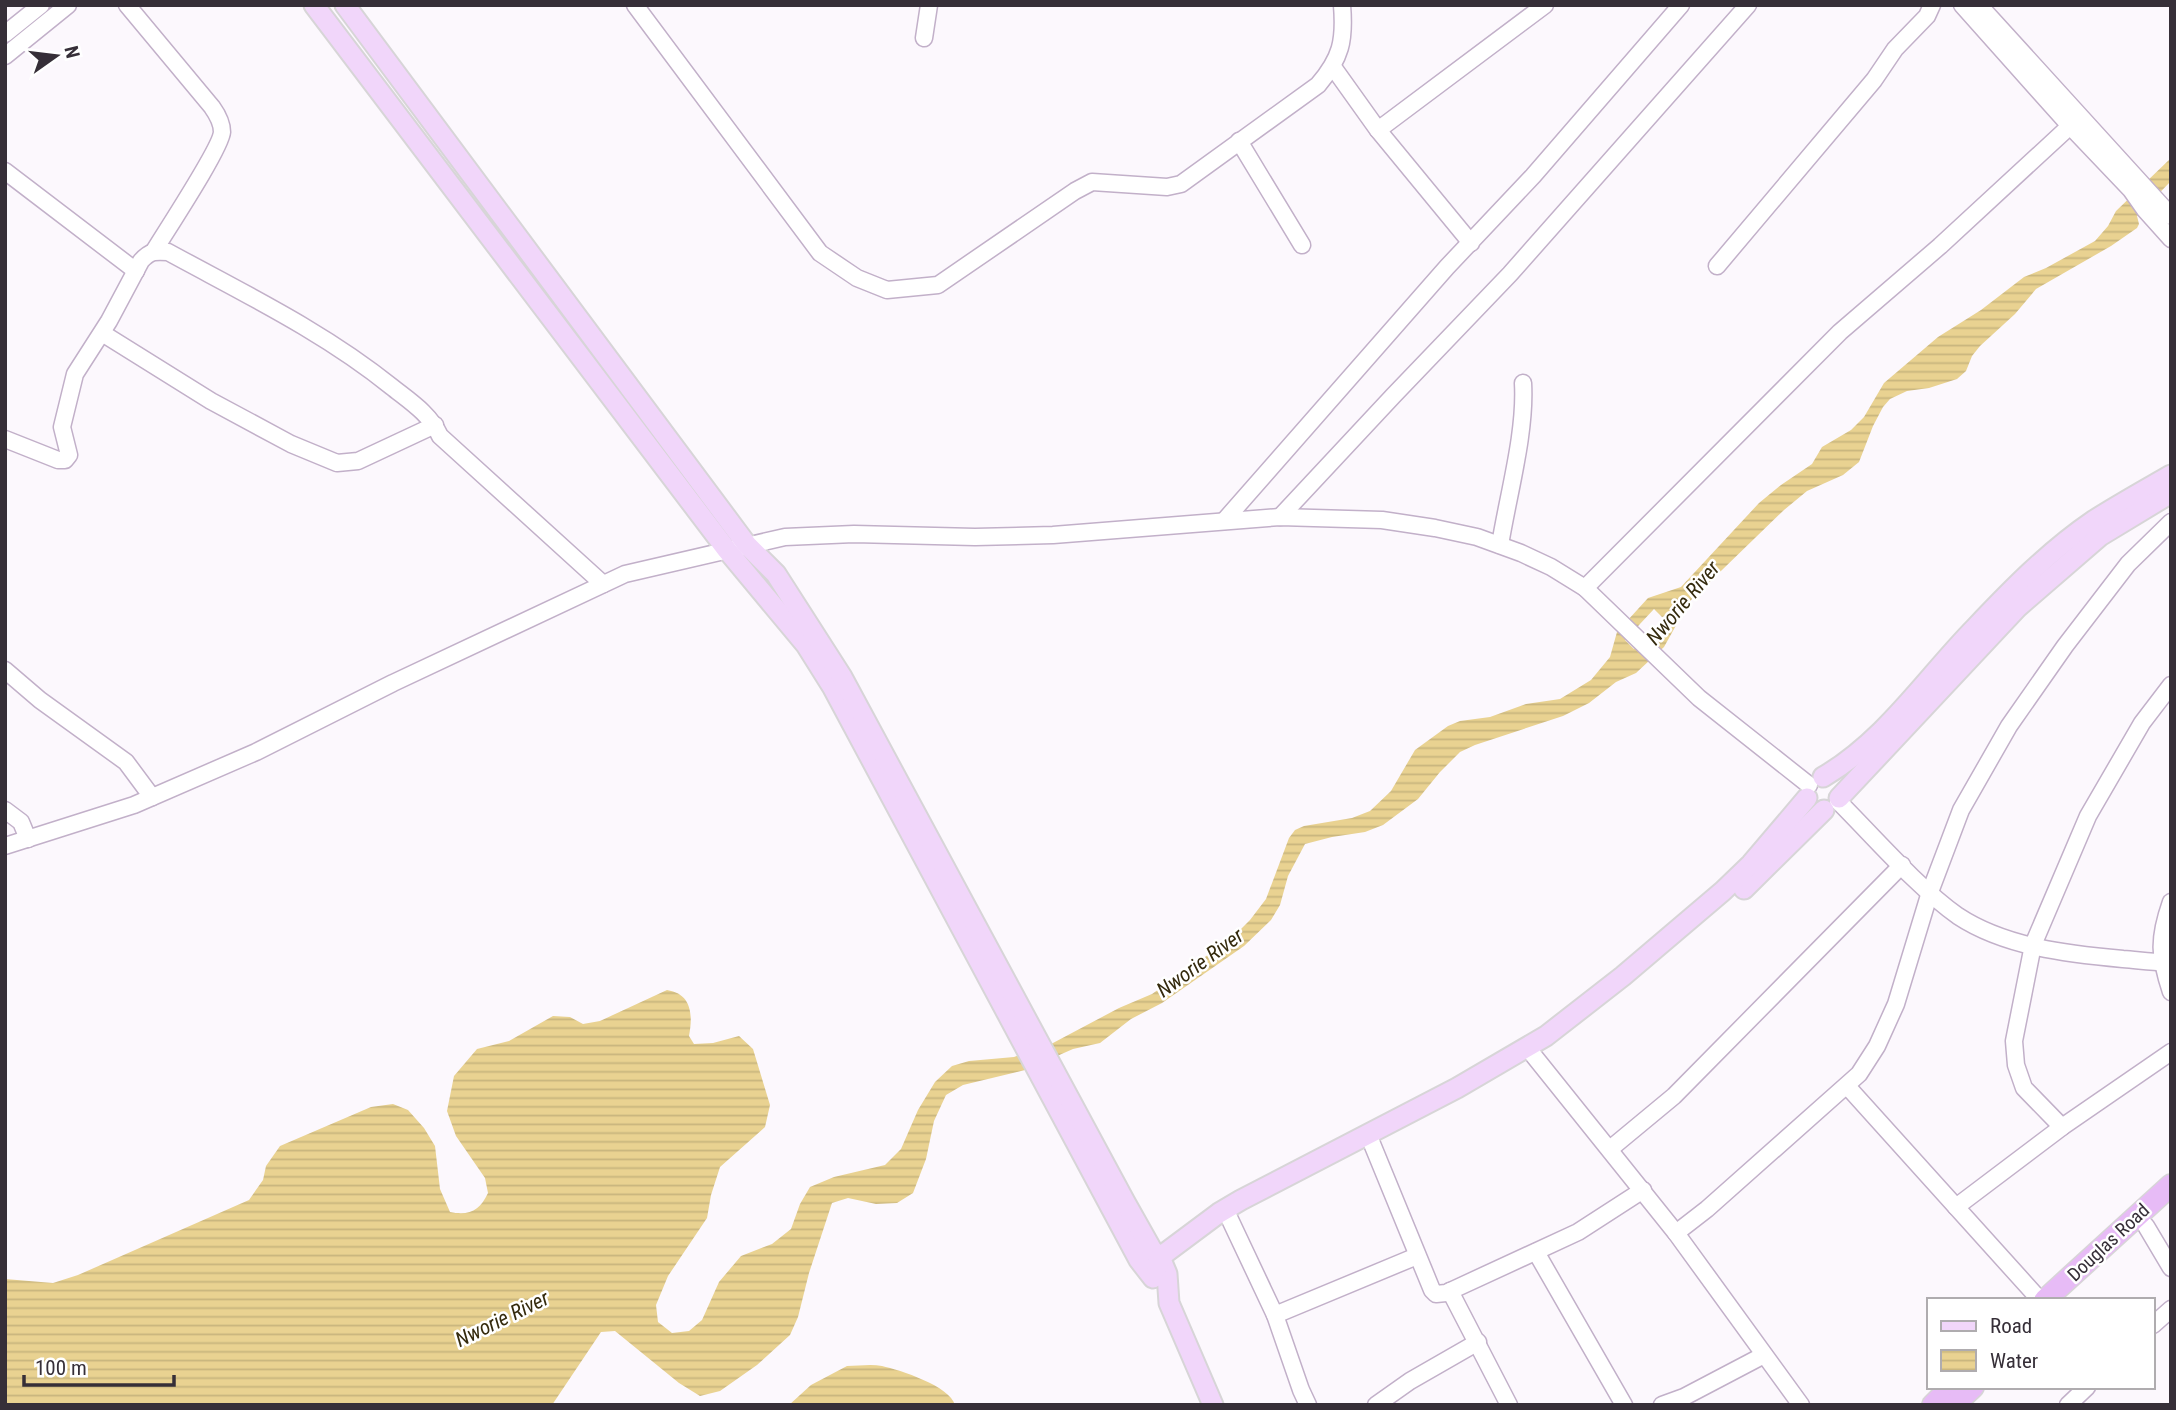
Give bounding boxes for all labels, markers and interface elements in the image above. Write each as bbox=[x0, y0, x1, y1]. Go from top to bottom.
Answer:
north arrow bbox=[21, 21, 91, 91]
text: N bbox=[59, 44, 85, 60]
water label: Nworie River bbox=[1641, 556, 1725, 649]
water label: Nworie River bbox=[1152, 923, 1249, 1002]
street label: Douglas Road bbox=[2063, 1199, 2154, 1286]
water label: Nworie River bbox=[451, 1286, 553, 1352]
legend bbox=[1927, 1298, 2155, 1389]
text: Road bbox=[1990, 1314, 2032, 1338]
scale bar bbox=[24, 1344, 175, 1388]
text: Water bbox=[1990, 1349, 2038, 1373]
text: 100 m bbox=[35, 1356, 87, 1380]

